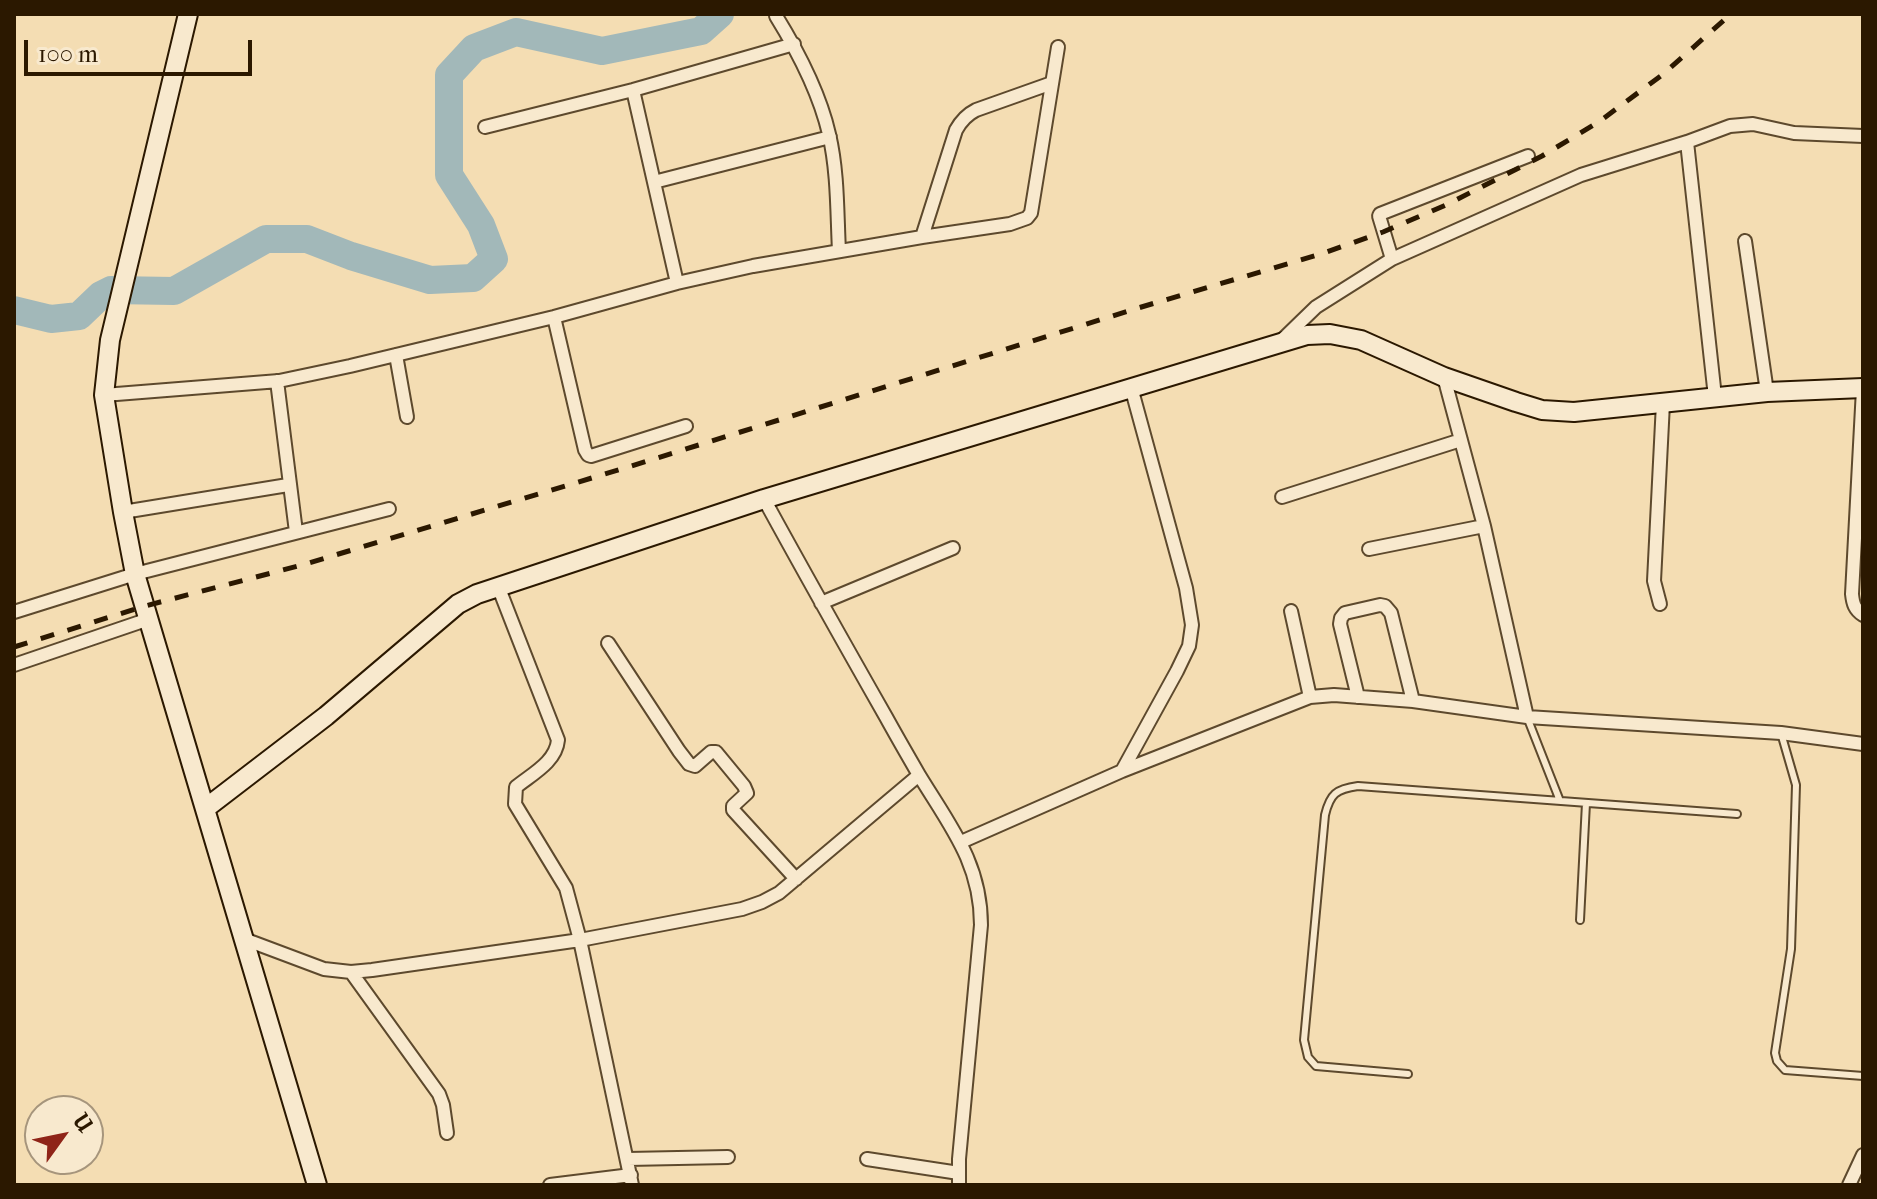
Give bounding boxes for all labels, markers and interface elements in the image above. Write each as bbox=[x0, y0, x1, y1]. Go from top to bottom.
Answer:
scale bar bbox=[28, 24, 256, 74]
text: 100 m bbox=[38, 40, 98, 68]
north arrow bbox=[24, 1095, 104, 1175]
text: U bbox=[67, 1109, 98, 1137]

